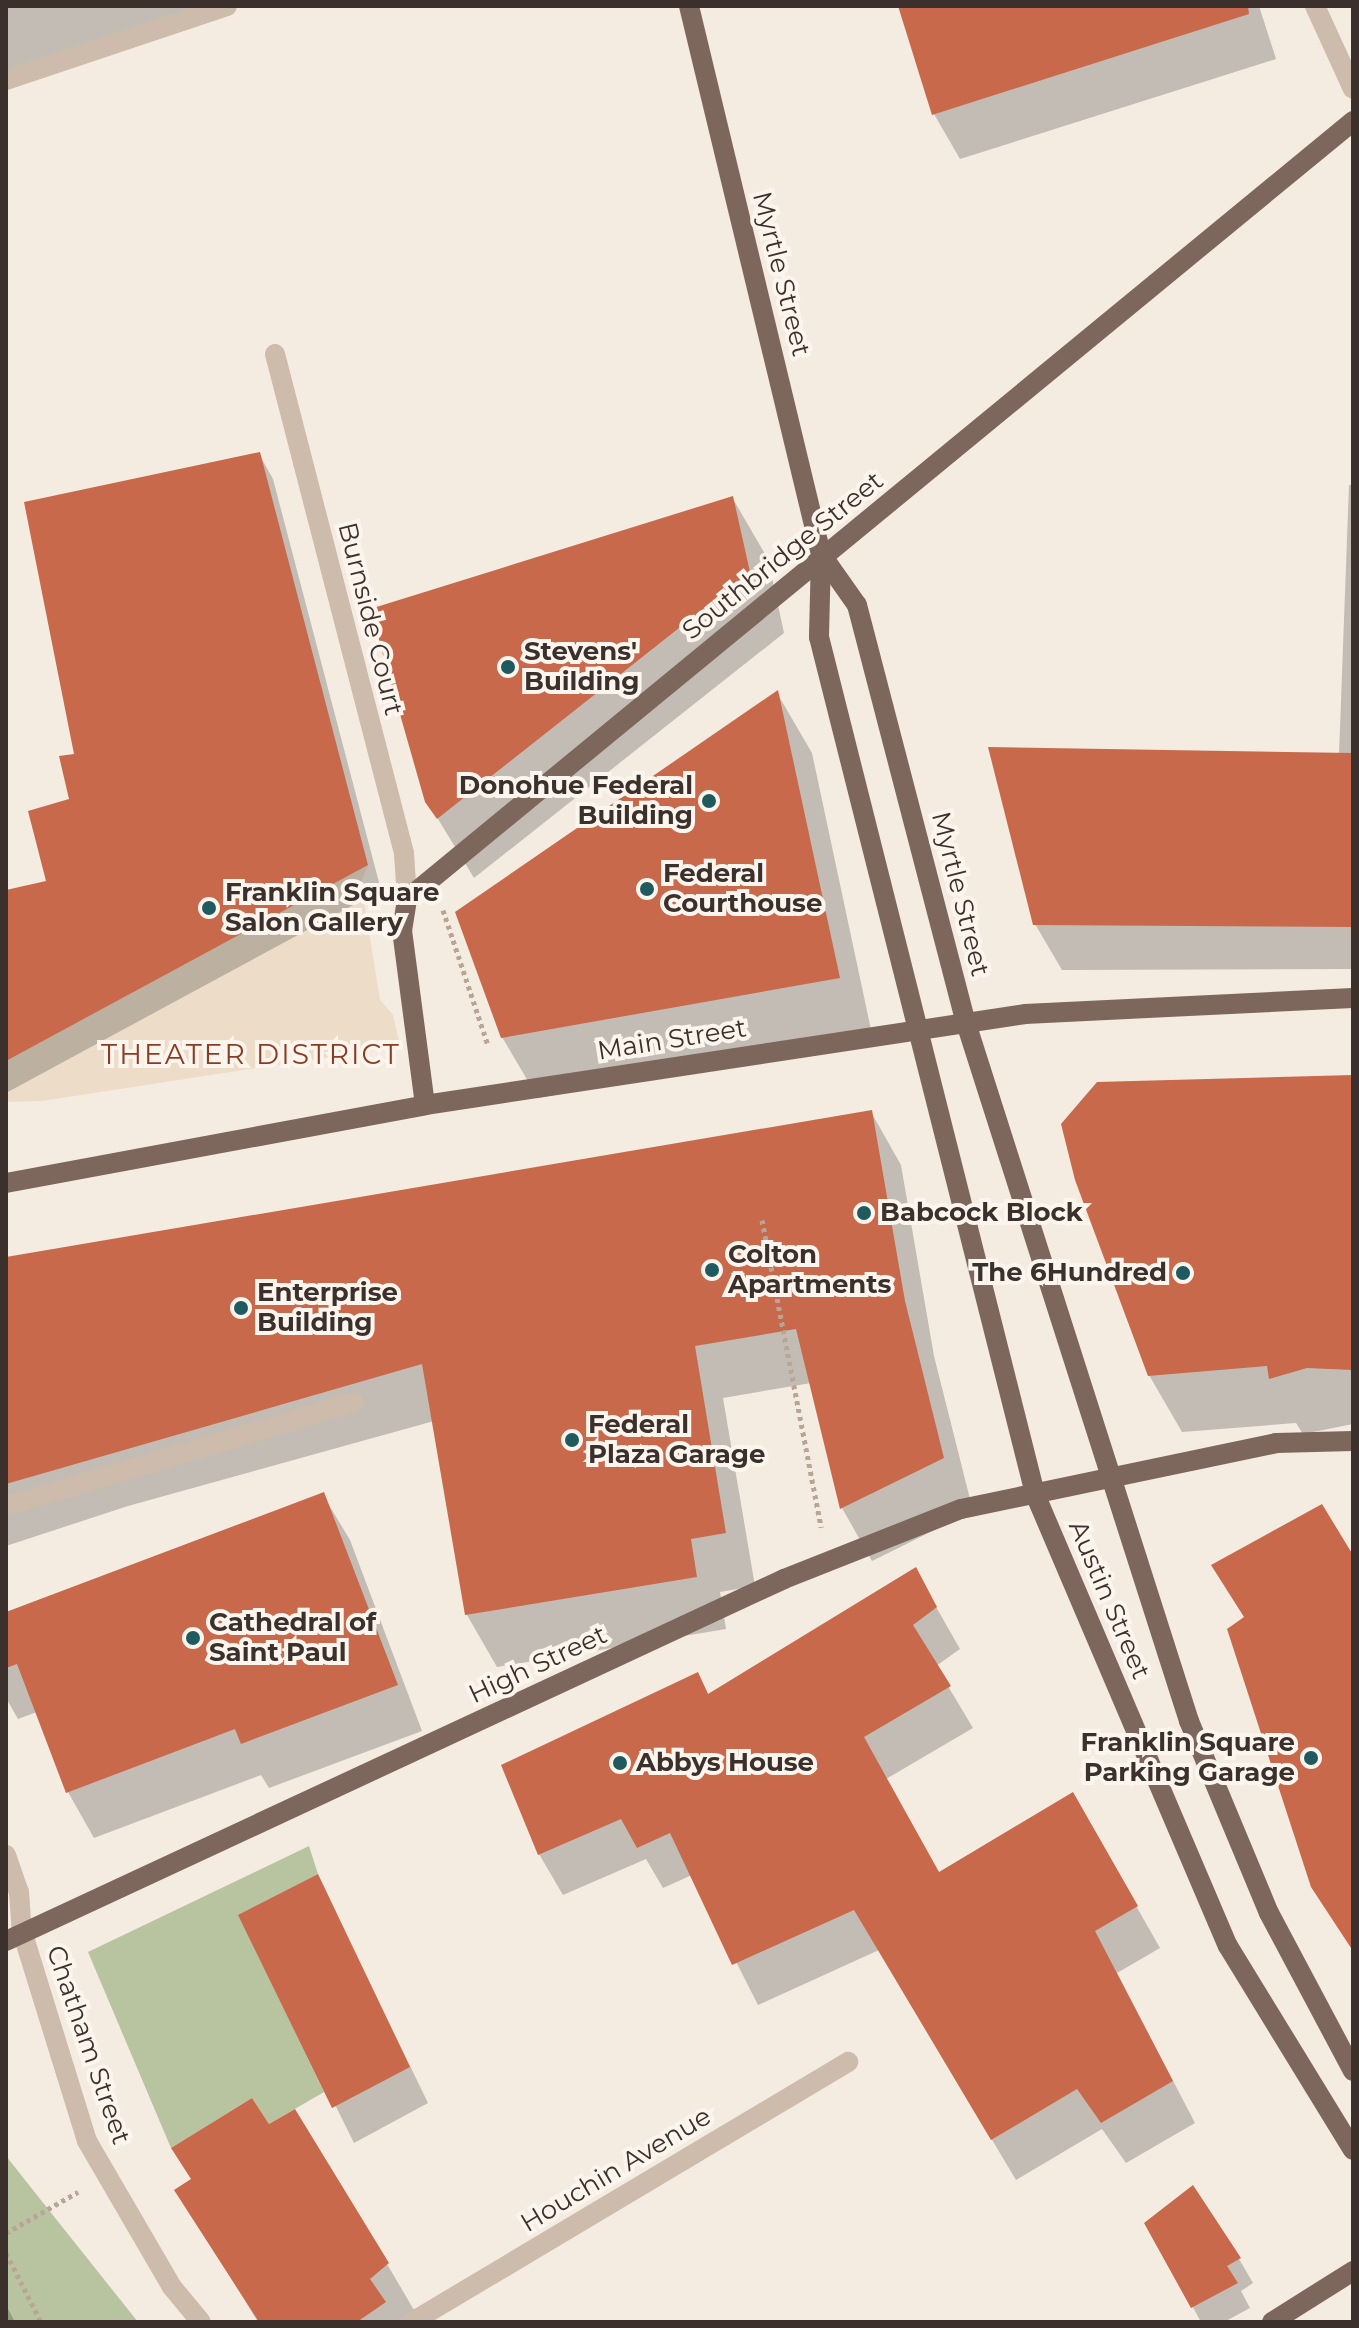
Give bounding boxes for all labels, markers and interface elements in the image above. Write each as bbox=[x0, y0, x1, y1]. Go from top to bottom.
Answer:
street label: Myrtle Street bbox=[745, 189, 817, 359]
street label: Southbridge Street bbox=[676, 465, 890, 647]
street label: Burnside Court bbox=[331, 519, 409, 719]
place label: Stevens' Building bbox=[524, 636, 639, 698]
marker: Stevens' Building bbox=[499, 658, 517, 676]
place label: Donohue Federal Building bbox=[459, 770, 693, 832]
marker: Donohue Federal Building bbox=[700, 792, 718, 810]
street label: Myrtle Street bbox=[924, 809, 996, 979]
place label: Federal Courthouse bbox=[663, 858, 822, 920]
place label: Franklin Square Salon Gallery bbox=[225, 877, 439, 938]
marker: Federal Courthouse bbox=[638, 880, 656, 898]
marker: Franklin Square Salon Gallery bbox=[200, 899, 218, 917]
street label: Main Street bbox=[595, 1013, 749, 1067]
district label: THEATER DISTRICT bbox=[101, 1037, 401, 1071]
place label: Babcock Block bbox=[880, 1197, 1083, 1229]
marker: Babcock Block bbox=[855, 1204, 873, 1222]
place label: Colton Apartments bbox=[728, 1239, 891, 1300]
place label: The 6Hundred bbox=[972, 1257, 1167, 1289]
marker: Colton Apartments bbox=[703, 1261, 721, 1279]
marker: The 6Hundred bbox=[1174, 1264, 1192, 1282]
place label: Enterprise Building bbox=[257, 1277, 398, 1338]
marker: Enterprise Building bbox=[232, 1299, 250, 1317]
place label: Federal Plaza Garage bbox=[588, 1409, 765, 1470]
marker: Federal Plaza Garage bbox=[563, 1431, 581, 1449]
street label: Austin Street bbox=[1062, 1516, 1156, 1684]
place label: Cathedral of Saint Paul bbox=[209, 1607, 376, 1668]
street label: High Street bbox=[464, 1619, 612, 1711]
marker: Cathedral of Saint Paul bbox=[184, 1629, 202, 1647]
place label: Franklin Square Parking Garage bbox=[1081, 1727, 1295, 1788]
place label: Abbys House bbox=[636, 1747, 814, 1779]
marker: Franklin Square Parking Garage bbox=[1302, 1749, 1320, 1767]
marker: Abbys House bbox=[611, 1754, 629, 1772]
street label: Chatham Street bbox=[39, 1942, 137, 2148]
street label: Houchin Avenue bbox=[515, 2101, 717, 2239]

